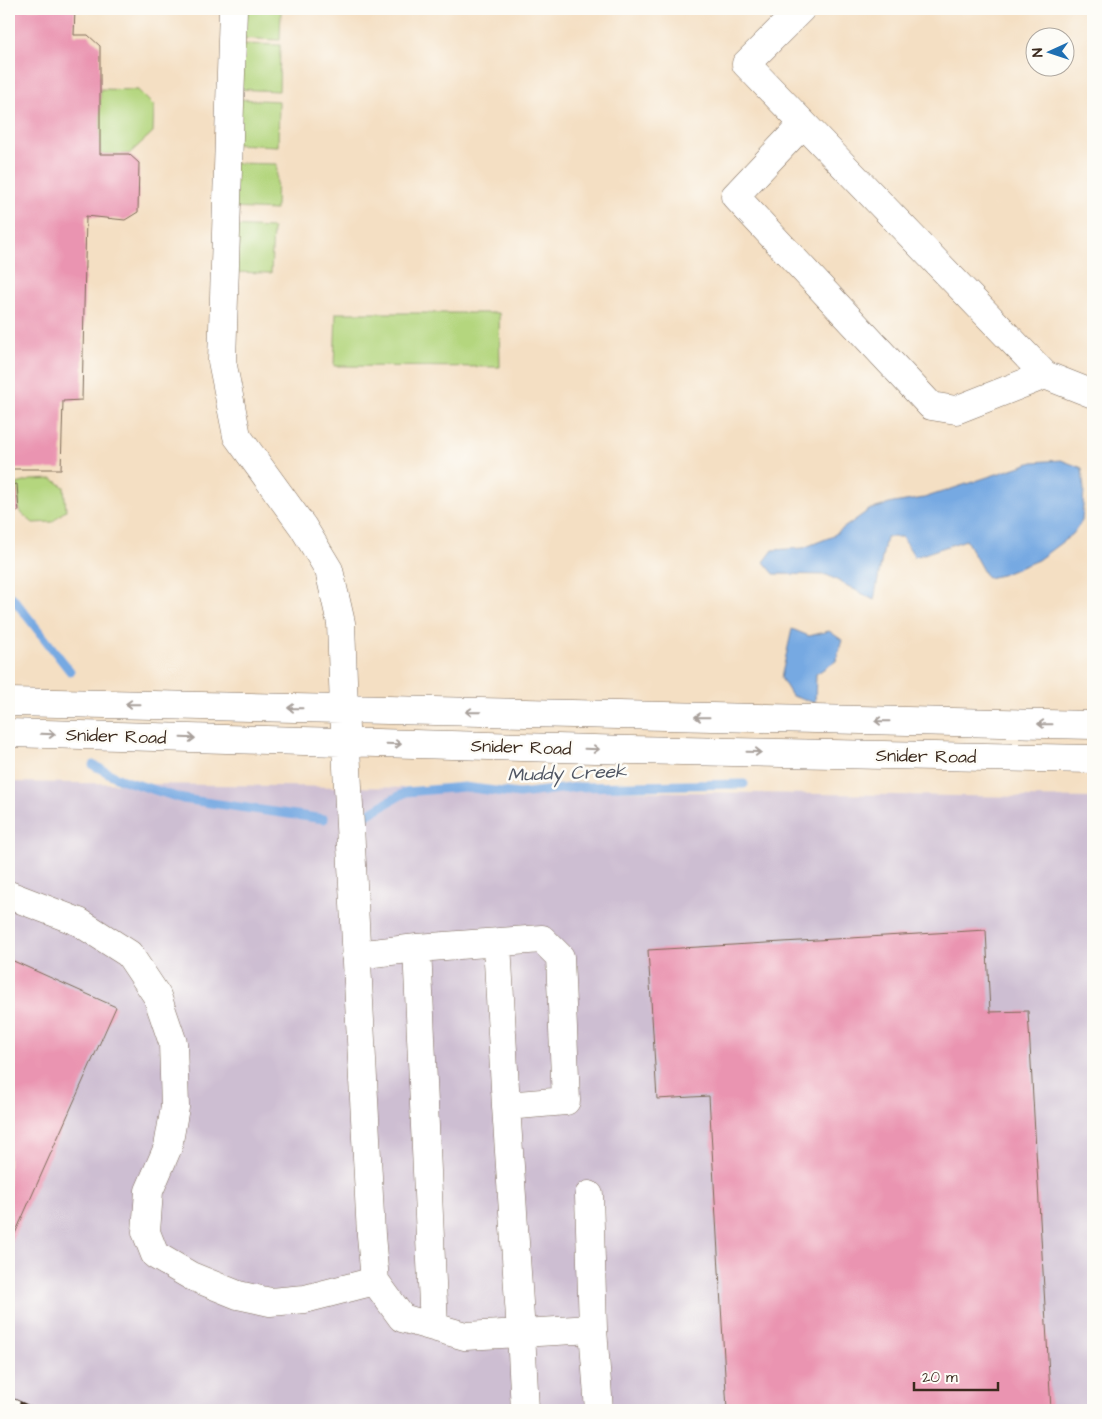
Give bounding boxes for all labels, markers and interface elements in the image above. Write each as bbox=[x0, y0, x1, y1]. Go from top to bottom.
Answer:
north arrow bbox=[1024, 28, 1074, 78]
text: N bbox=[1028, 48, 1048, 58]
one-way arrow bbox=[125, 699, 141, 709]
one-way arrow bbox=[287, 703, 304, 713]
one-way arrow bbox=[466, 707, 482, 717]
one-way arrow bbox=[694, 712, 710, 722]
one-way arrow bbox=[874, 716, 890, 726]
one-way arrow bbox=[1037, 720, 1053, 729]
street label: Snider Road bbox=[65, 722, 167, 751]
one-way arrow bbox=[39, 730, 55, 739]
one-way arrow bbox=[180, 733, 196, 743]
street label: Snider Road bbox=[470, 733, 572, 762]
one-way arrow bbox=[386, 739, 402, 748]
street label: Snider Road bbox=[875, 743, 977, 770]
one-way arrow bbox=[584, 744, 600, 754]
one-way arrow bbox=[746, 748, 762, 757]
water label: Muddy Creek bbox=[507, 758, 627, 789]
scale bar bbox=[914, 1359, 998, 1391]
text: 20 m bbox=[922, 1367, 958, 1388]

